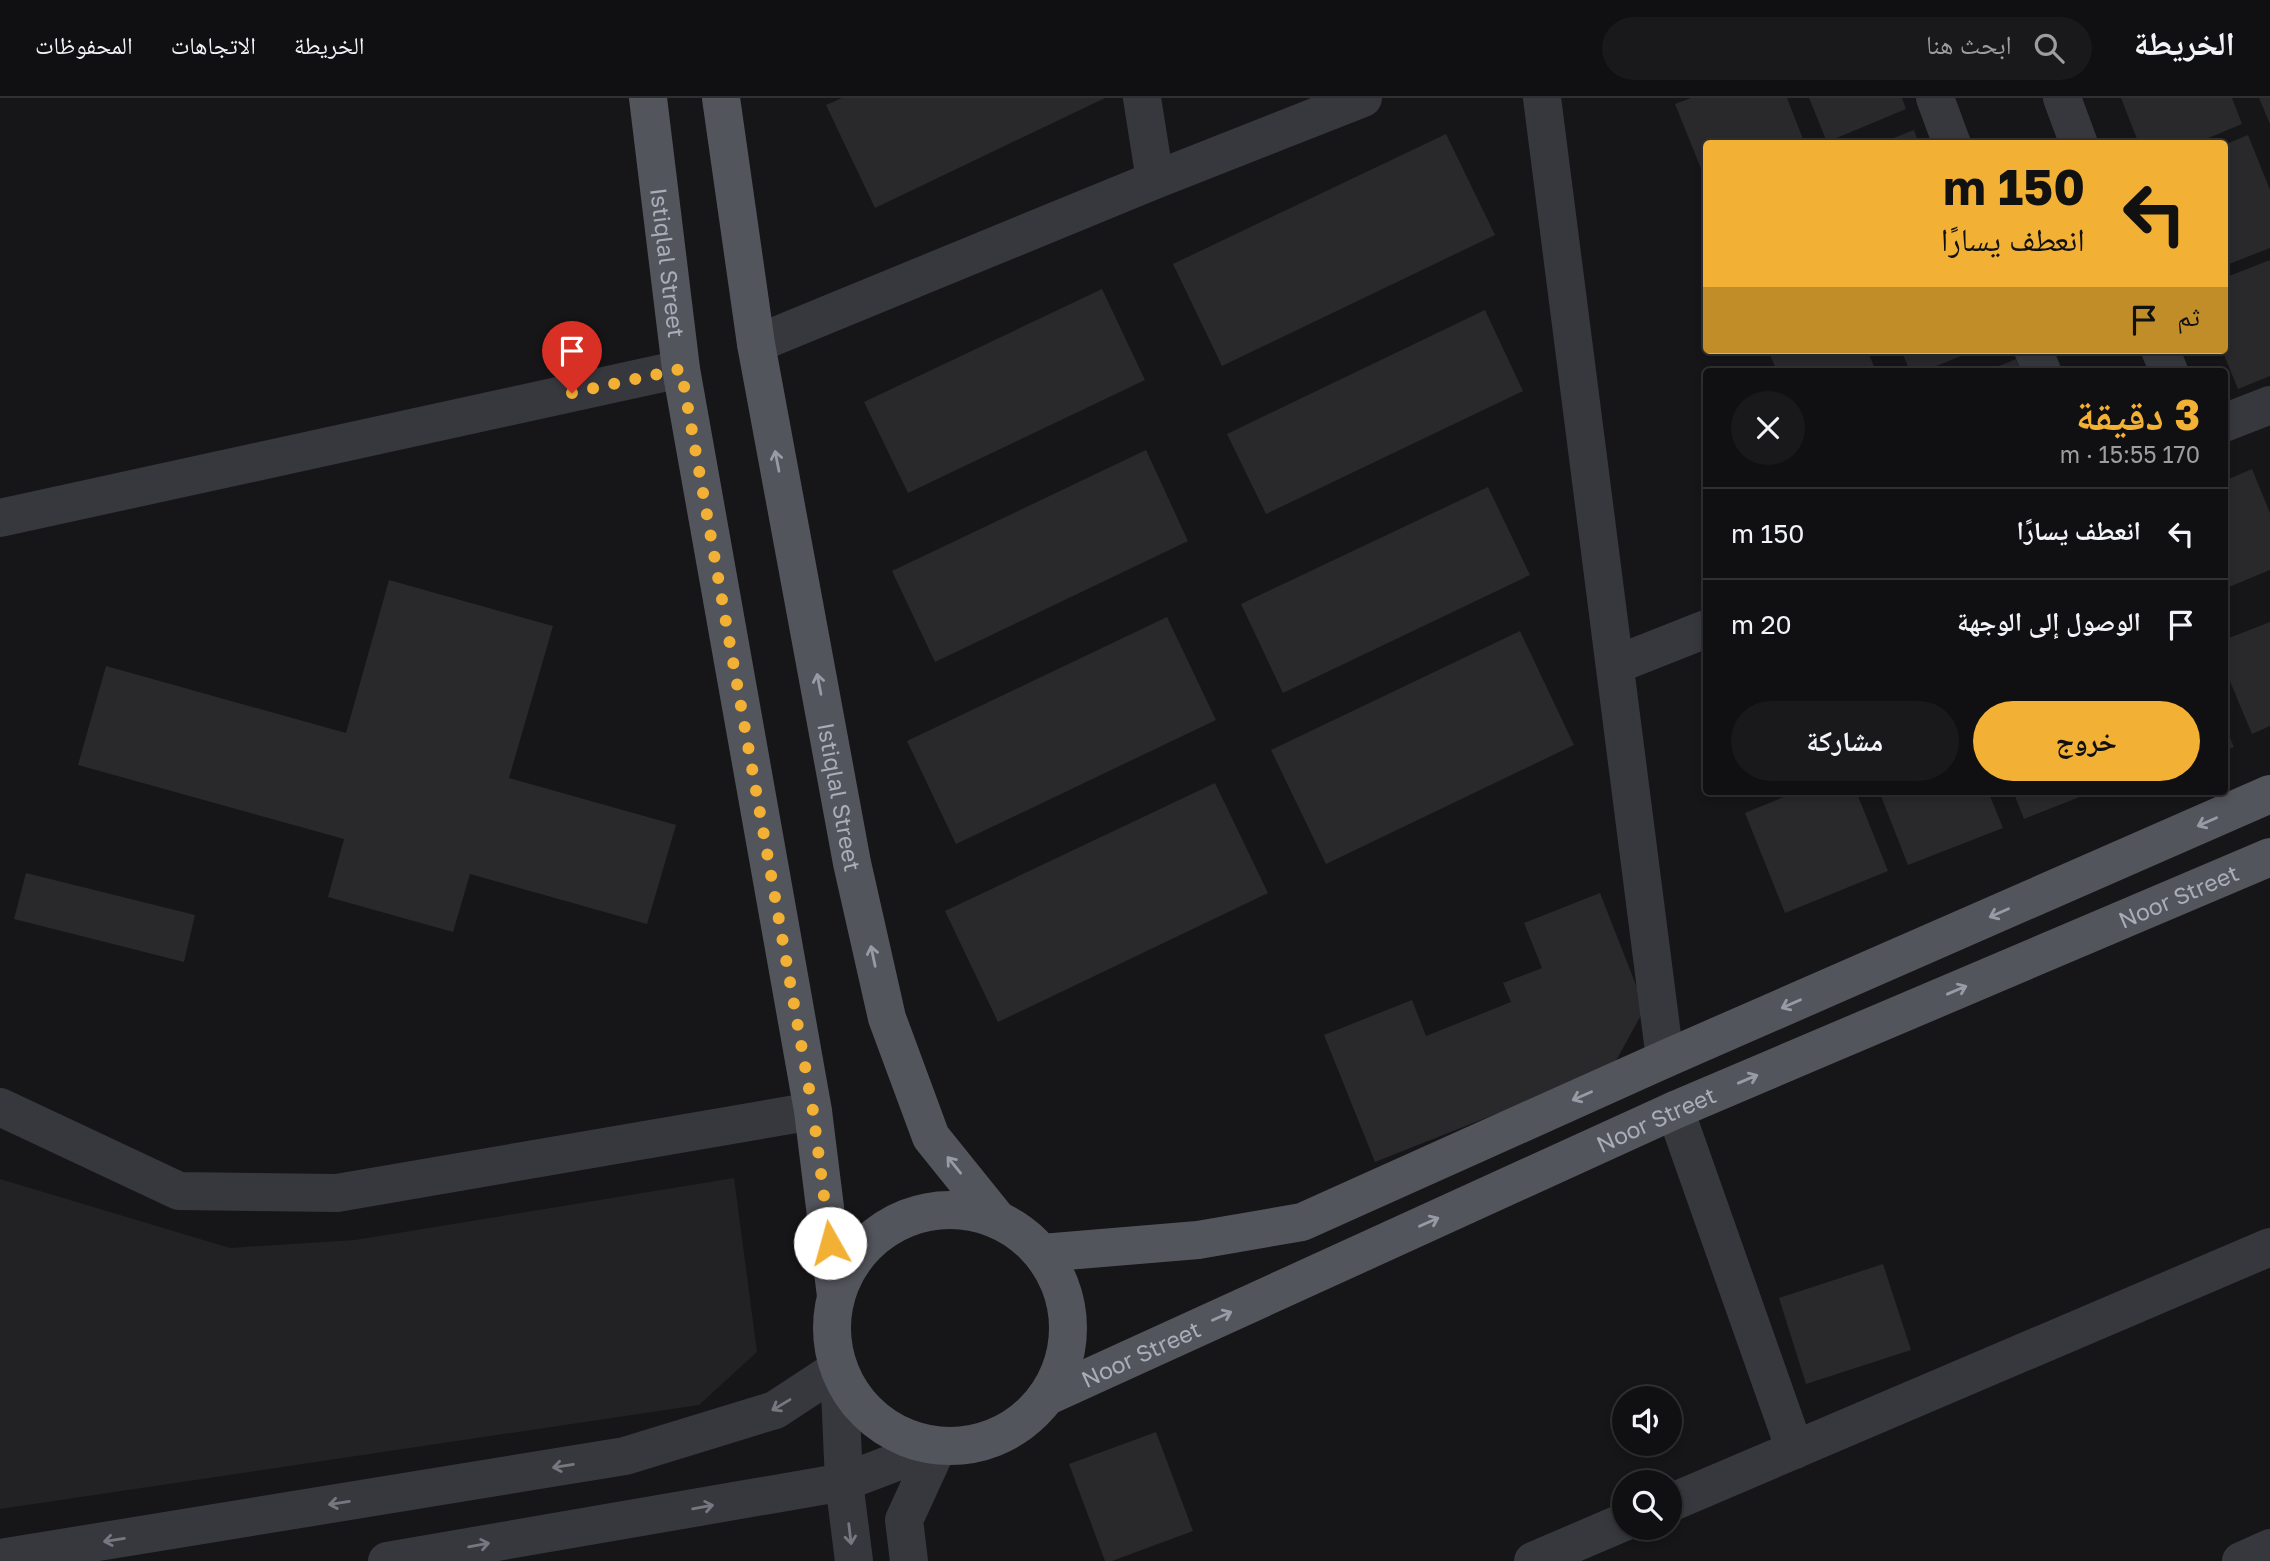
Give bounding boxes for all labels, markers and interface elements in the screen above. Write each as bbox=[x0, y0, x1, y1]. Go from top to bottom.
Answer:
search box bbox=[1602, 17, 2092, 80]
text: الخريطة bbox=[2134, 23, 2235, 62]
text: ابحث هنا bbox=[1926, 29, 2012, 60]
icon: search bbox=[2030, 29, 2068, 67]
text: المحفوظات bbox=[35, 30, 133, 59]
text: الاتجاهات bbox=[171, 30, 256, 59]
text: الخريطة bbox=[294, 30, 365, 59]
text: 150 m bbox=[1943, 157, 2085, 216]
icon: left bbox=[2109, 168, 2200, 259]
street label: Istiqlal Street bbox=[645, 186, 691, 339]
text: انعطف يسارًا bbox=[1941, 220, 2085, 258]
icon: arrive bbox=[2125, 301, 2163, 339]
text: ثم bbox=[2177, 301, 2200, 332]
pin bbox=[542, 321, 602, 393]
icon: arrive bbox=[553, 332, 591, 370]
text: 3 دقيقة bbox=[2076, 389, 2200, 439]
button: close bbox=[1731, 391, 1805, 465]
text: 170 m · 15:55 bbox=[2060, 440, 2200, 468]
one-way arrow bbox=[770, 450, 784, 473]
text: انعطف يسارًا bbox=[2017, 515, 2141, 546]
icon: left bbox=[2162, 515, 2200, 553]
text: 150 m bbox=[1731, 518, 1804, 549]
text: الوصول إلى الوجهة bbox=[1957, 606, 2141, 637]
icon: arrive bbox=[2162, 606, 2200, 644]
text: 20 m bbox=[1731, 609, 1792, 640]
one-way arrow bbox=[812, 673, 825, 696]
button: مشاركة bbox=[1731, 701, 1959, 781]
button: خروج bbox=[1973, 701, 2200, 781]
street label: Istiqlal Street bbox=[812, 720, 867, 874]
one-way arrow bbox=[2197, 816, 2219, 829]
street label: Noor Street bbox=[2114, 858, 2243, 934]
one-way arrow bbox=[1989, 907, 2010, 920]
one-way arrow bbox=[865, 945, 878, 967]
one-way arrow bbox=[1946, 983, 1968, 996]
one-way arrow bbox=[1780, 998, 1802, 1011]
one-way arrow bbox=[1737, 1072, 1758, 1085]
street label: Noor Street bbox=[1592, 1080, 1720, 1158]
one-way arrow bbox=[1572, 1090, 1594, 1103]
one-way arrow bbox=[946, 1157, 962, 1175]
position arrow bbox=[793, 1206, 867, 1280]
one-way arrow bbox=[1418, 1215, 1439, 1228]
one-way arrow bbox=[1211, 1309, 1232, 1322]
street label: Noor Street bbox=[1077, 1314, 1205, 1393]
map controls bbox=[1612, 1386, 1682, 1540]
button: sound bbox=[1612, 1386, 1682, 1456]
one-way arrow bbox=[772, 1398, 792, 1412]
one-way arrow bbox=[552, 1460, 575, 1473]
button: search bbox=[1612, 1470, 1682, 1540]
one-way arrow bbox=[328, 1497, 351, 1510]
one-way arrow bbox=[691, 1500, 714, 1513]
one-way arrow bbox=[844, 1522, 857, 1545]
one-way arrow bbox=[103, 1534, 126, 1547]
one-way arrow bbox=[467, 1538, 490, 1551]

